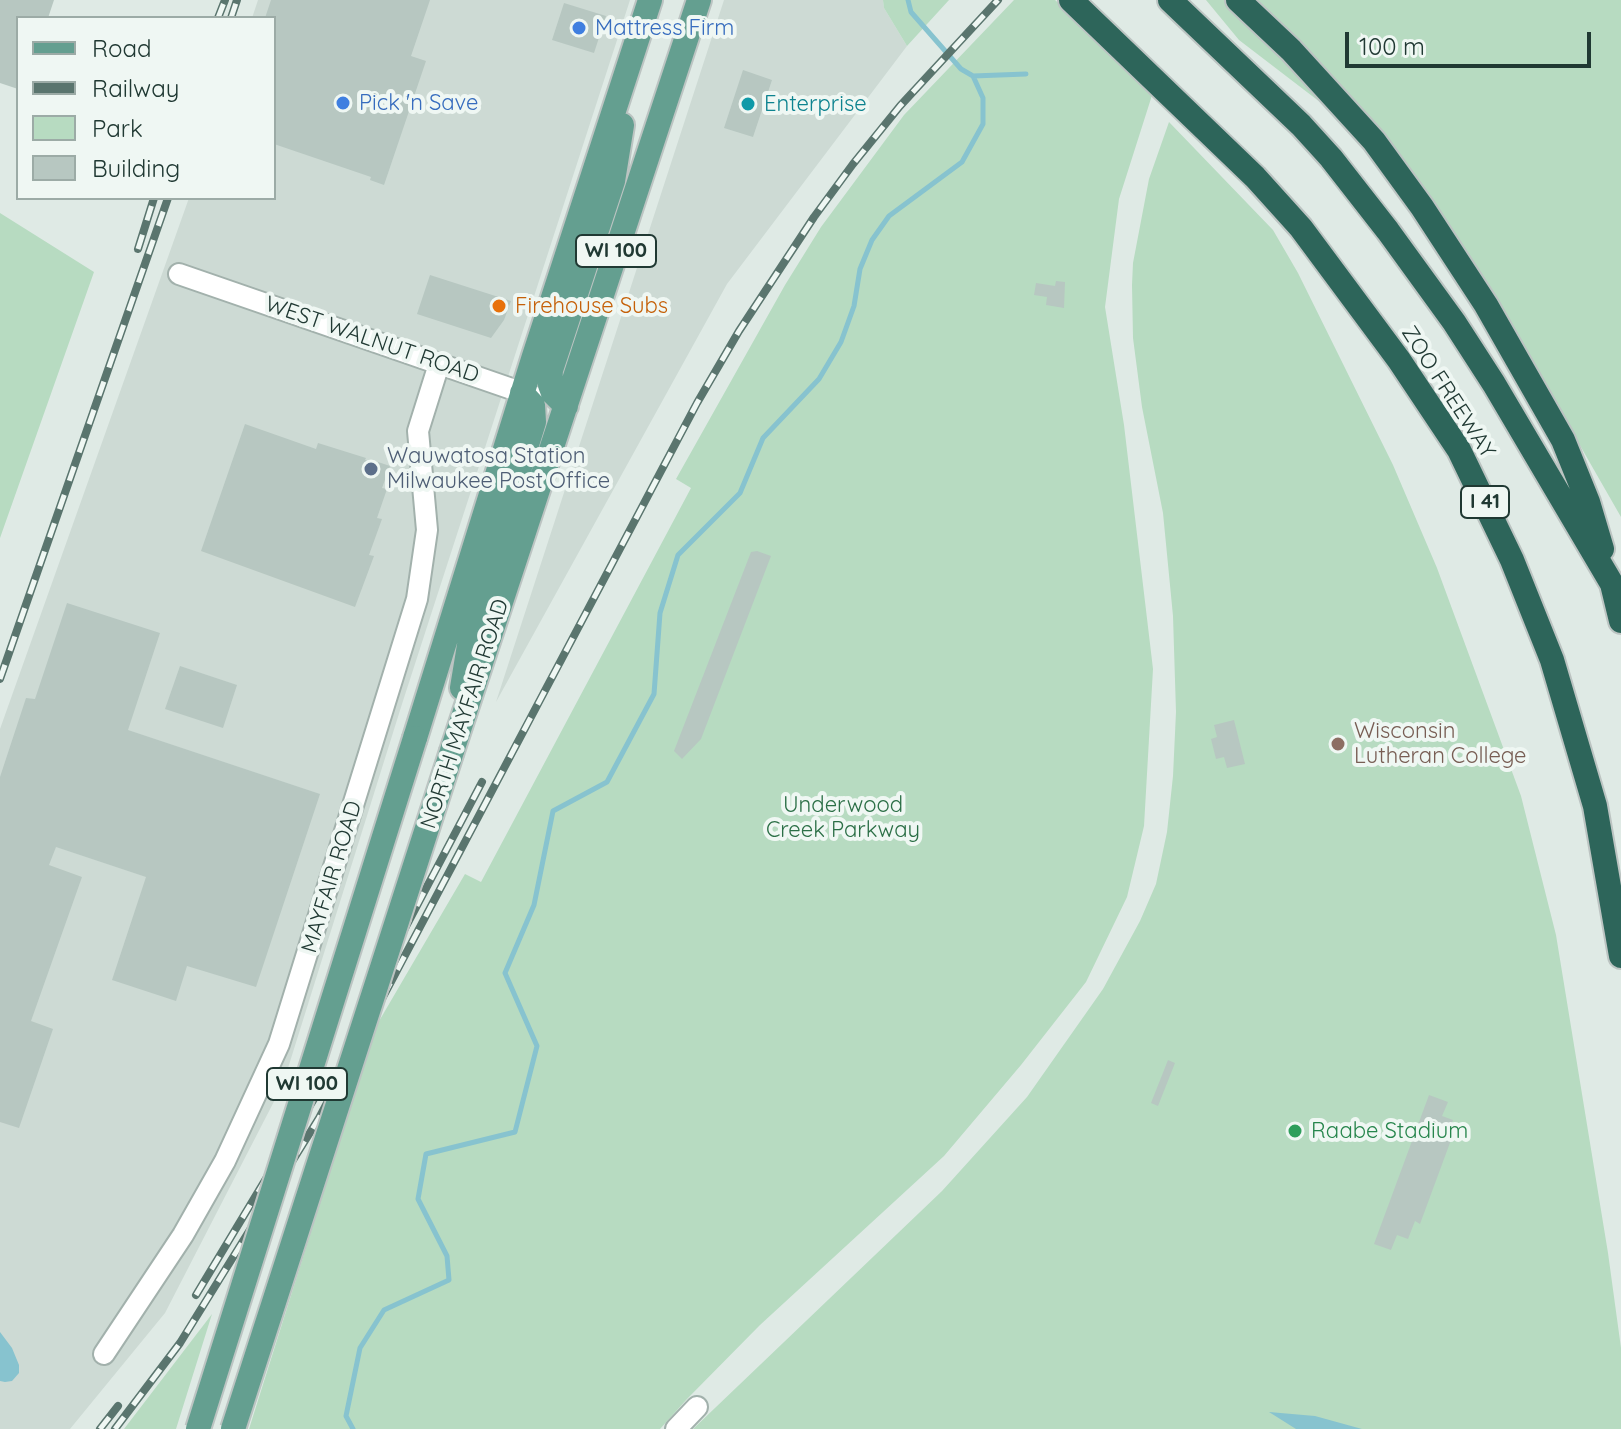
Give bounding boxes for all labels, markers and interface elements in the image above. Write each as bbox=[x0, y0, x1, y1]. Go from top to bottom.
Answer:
place label: Mattress Firm bbox=[595, 15, 734, 41]
legend bbox=[16, 16, 276, 200]
scale bar bbox=[1349, 16, 1595, 66]
marker: Mattress Firm bbox=[570, 19, 588, 37]
text: 100 m bbox=[1359, 31, 1425, 61]
text: Road bbox=[92, 33, 152, 63]
text: Railway bbox=[92, 73, 179, 103]
place label: Pick 'n Save bbox=[359, 90, 478, 116]
place label: Enterprise bbox=[764, 91, 867, 117]
marker: Pick 'n Save bbox=[334, 94, 352, 112]
marker: Enterprise bbox=[739, 95, 757, 113]
text: Park bbox=[92, 113, 143, 143]
text: Building bbox=[92, 153, 180, 183]
road number: WI 100 bbox=[576, 235, 656, 267]
street label: WEST WALNUT ROAD bbox=[262, 291, 482, 389]
place label: Firehouse Subs bbox=[515, 293, 668, 319]
marker: Firehouse Subs bbox=[490, 297, 508, 315]
street label: ZOO FREEWAY bbox=[1395, 321, 1501, 463]
place label: Wauwatosa Station Milwaukee Post Office bbox=[387, 443, 610, 494]
marker: Wauwatosa Station Milwaukee Post Office bbox=[362, 460, 380, 478]
road number: I 41 bbox=[1461, 486, 1509, 518]
street label: NORTH MAYFAIR ROAD bbox=[415, 596, 515, 832]
place label: Wisconsin Lutheran College bbox=[1354, 718, 1526, 770]
marker: Wisconsin Lutheran College bbox=[1329, 735, 1347, 753]
park label: Underwood Creek Parkway bbox=[766, 792, 920, 844]
street label: MAYFAIR ROAD bbox=[296, 798, 368, 956]
road number: WI 100 bbox=[267, 1068, 347, 1100]
place label: Raabe Stadium bbox=[1311, 1118, 1468, 1144]
marker: Raabe Stadium bbox=[1286, 1122, 1304, 1140]

